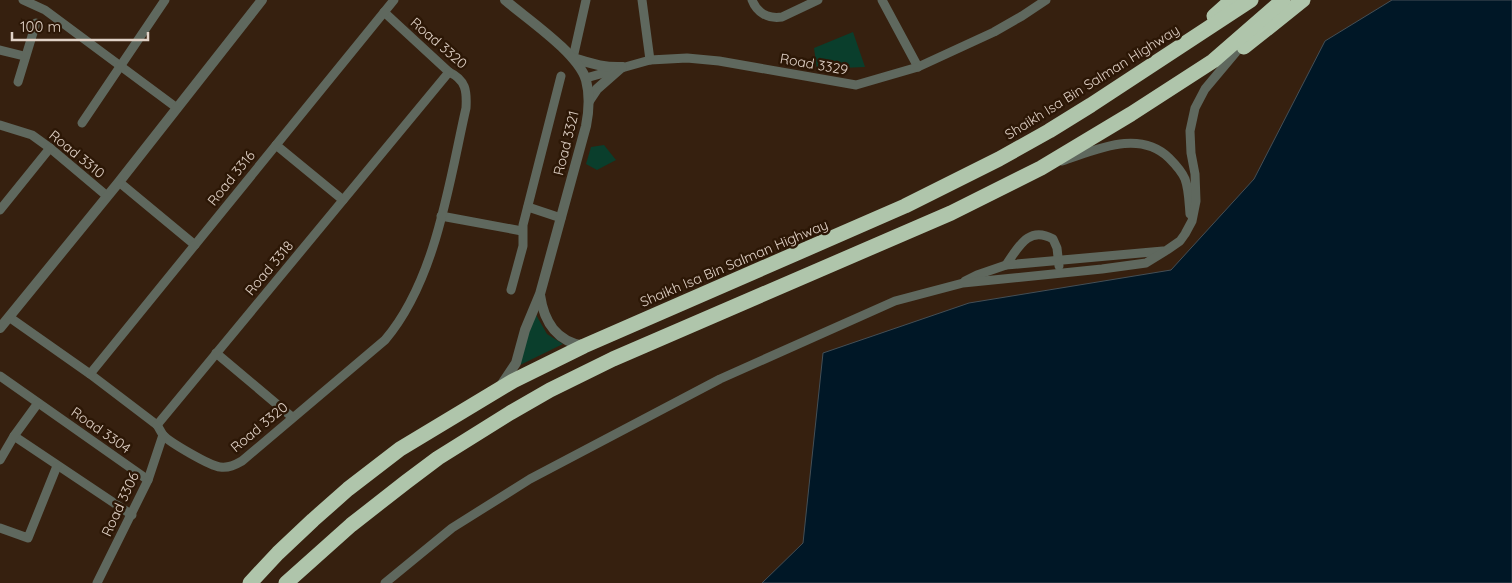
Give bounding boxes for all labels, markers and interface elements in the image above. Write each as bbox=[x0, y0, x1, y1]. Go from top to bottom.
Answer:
scale bar bbox=[12, 10, 149, 42]
street label: Road 3320 bbox=[407, 13, 471, 73]
text: 100 m bbox=[20, 17, 61, 36]
street label: Shaikh Isa Bin Salman Highway bbox=[1001, 21, 1183, 143]
street label: Road 3329 bbox=[779, 49, 850, 79]
street label: Road 3321 bbox=[549, 109, 583, 177]
street label: Road 3310 bbox=[45, 126, 109, 182]
street label: Road 3316 bbox=[203, 146, 259, 209]
street label: Shaikh Isa Bin Salman Highway bbox=[637, 215, 831, 311]
street label: Road 3318 bbox=[241, 237, 297, 299]
street label: Road 3320 bbox=[227, 398, 291, 456]
street label: Road 3304 bbox=[68, 403, 134, 457]
street label: Road 3306 bbox=[97, 468, 143, 539]

